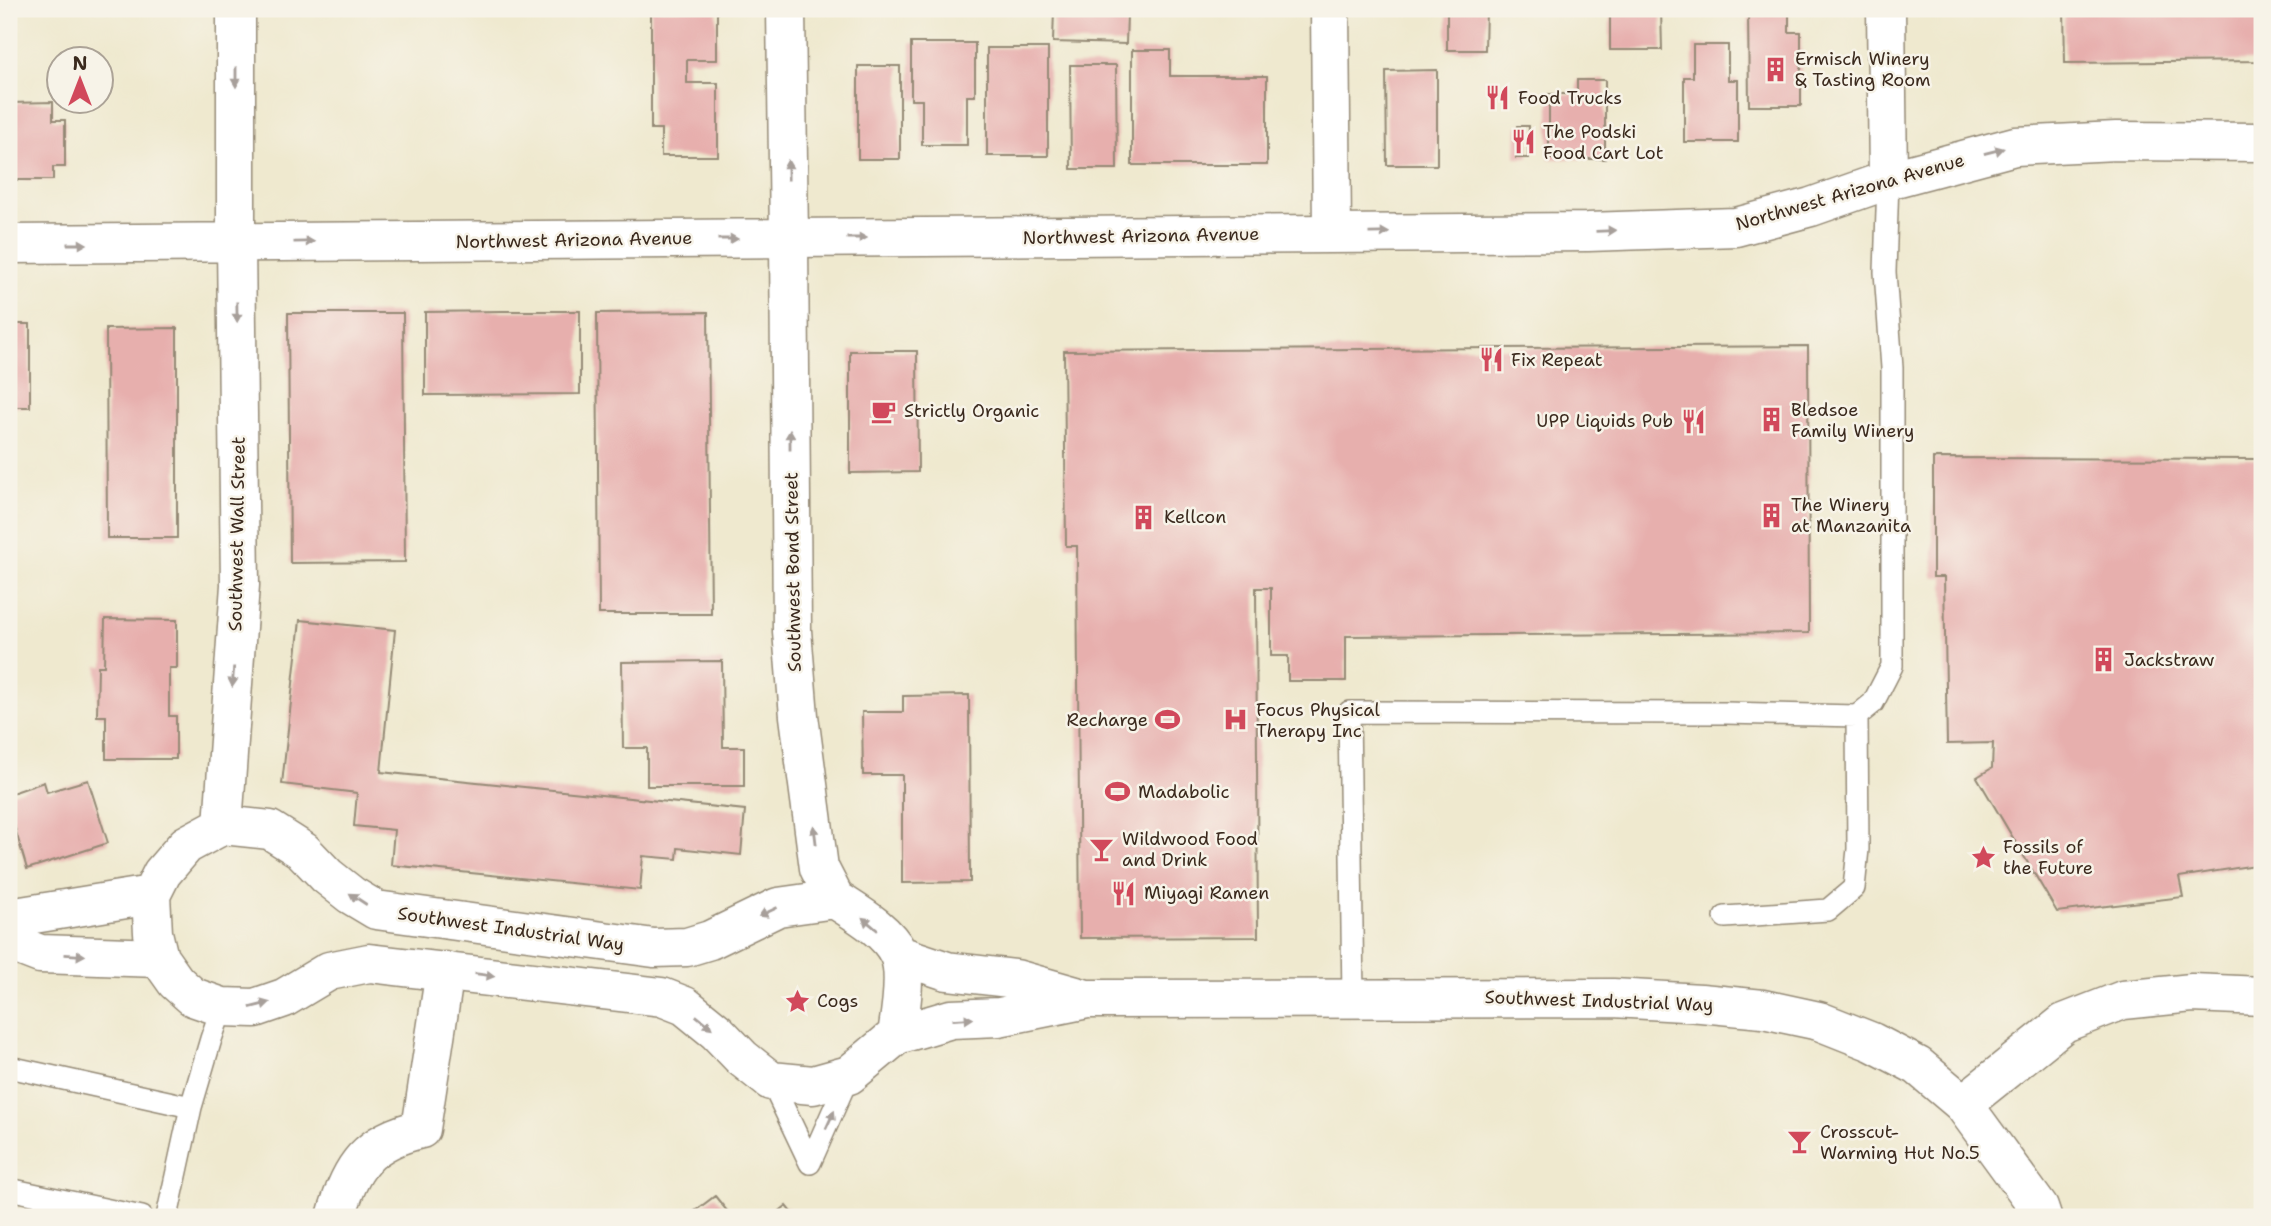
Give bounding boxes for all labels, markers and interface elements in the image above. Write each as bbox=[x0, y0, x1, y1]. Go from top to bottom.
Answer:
north arrow bbox=[46, 46, 116, 116]
place label: Ermisch Winery & Tasting Room bbox=[1795, 47, 1931, 92]
text: N bbox=[72, 51, 88, 76]
building icon: Ermisch Winery & Tasting Room bbox=[1761, 55, 1789, 83]
one-way arrow bbox=[230, 66, 242, 88]
restaurant icon: Food Trucks bbox=[1484, 84, 1512, 112]
place label: Food Trucks bbox=[1518, 86, 1622, 110]
place label: The Podski Food Cart Lot bbox=[1543, 120, 1664, 165]
restaurant icon: The Podski Food Cart Lot bbox=[1509, 128, 1537, 156]
one-way arrow bbox=[1984, 145, 2006, 156]
street label: Northwest Arizona Avenue bbox=[1733, 148, 1967, 236]
one-way arrow bbox=[782, 159, 794, 181]
street label: Northwest Arizona Avenue bbox=[1022, 222, 1260, 250]
street label: Northwest Arizona Avenue bbox=[455, 226, 693, 254]
one-way arrow bbox=[1596, 226, 1618, 237]
one-way arrow bbox=[1368, 227, 1390, 239]
one-way arrow bbox=[847, 232, 869, 244]
one-way arrow bbox=[717, 233, 739, 245]
one-way arrow bbox=[294, 237, 316, 248]
one-way arrow bbox=[66, 238, 88, 250]
one-way arrow bbox=[231, 301, 243, 323]
restaurant icon: Fix Repeat bbox=[1477, 346, 1505, 374]
place label: Fix Repeat bbox=[1511, 348, 1603, 372]
cafe icon: Strictly Organic bbox=[870, 397, 898, 425]
place label: Bledsoe Family Winery bbox=[1791, 398, 1914, 443]
place label: Strictly Organic bbox=[904, 399, 1039, 423]
building icon: Bledsoe Family Winery bbox=[1757, 406, 1785, 434]
restaurant icon: UPP Liquids Pub bbox=[1679, 407, 1707, 435]
place label: UPP Liquids Pub bbox=[1536, 409, 1673, 433]
one-way arrow bbox=[785, 429, 796, 451]
street label: Southwest Wall Street bbox=[223, 436, 251, 632]
street label: Southwest Bond Street bbox=[779, 472, 807, 672]
place label: The Winery at Manzanita bbox=[1791, 493, 1911, 538]
building icon: The Winery at Manzanita bbox=[1757, 501, 1785, 529]
building icon: Kellcon bbox=[1130, 503, 1158, 531]
place label: Kellcon bbox=[1164, 505, 1226, 529]
building icon: Jackstraw bbox=[2090, 646, 2118, 674]
place label: Jackstraw bbox=[2124, 648, 2215, 672]
one-way arrow bbox=[228, 667, 239, 689]
place label: Focus Physical Therapy Inc bbox=[1256, 698, 1380, 743]
sports icon: Recharge bbox=[1154, 706, 1182, 734]
hospital icon: Focus Physical Therapy Inc bbox=[1222, 706, 1250, 734]
place label: Recharge bbox=[1066, 708, 1148, 732]
sports icon: Madabolic bbox=[1104, 778, 1132, 806]
place label: Madabolic bbox=[1138, 780, 1230, 804]
one-way arrow bbox=[810, 824, 821, 846]
place label: Wildwood Food and Drink bbox=[1122, 827, 1258, 872]
bar icon: Wildwood Food and Drink bbox=[1088, 835, 1116, 863]
place label: Fossils of the Future bbox=[2003, 835, 2093, 880]
place icon: Fossils of the Future bbox=[1969, 843, 1997, 871]
restaurant icon: Miyagi Ramen bbox=[1110, 879, 1138, 907]
place label: Miyagi Ramen bbox=[1144, 881, 1269, 905]
one-way arrow bbox=[349, 892, 368, 905]
street label: Southwest Industrial Way bbox=[396, 901, 626, 957]
one-way arrow bbox=[758, 906, 778, 917]
one-way arrow bbox=[861, 917, 878, 932]
one-way arrow bbox=[64, 950, 86, 961]
one-way arrow bbox=[474, 970, 496, 981]
street label: Southwest Industrial Way bbox=[1484, 985, 1714, 1017]
place icon: Cogs bbox=[783, 987, 811, 1015]
place label: Cogs bbox=[817, 989, 858, 1013]
one-way arrow bbox=[249, 999, 271, 1010]
one-way arrow bbox=[952, 1013, 974, 1024]
one-way arrow bbox=[694, 1014, 712, 1029]
one-way arrow bbox=[825, 1109, 836, 1130]
place label: Crosscut- Warming Hut No.5 bbox=[1820, 1120, 1980, 1165]
bar icon: Crosscut- Warming Hut No.5 bbox=[1786, 1128, 1814, 1156]

